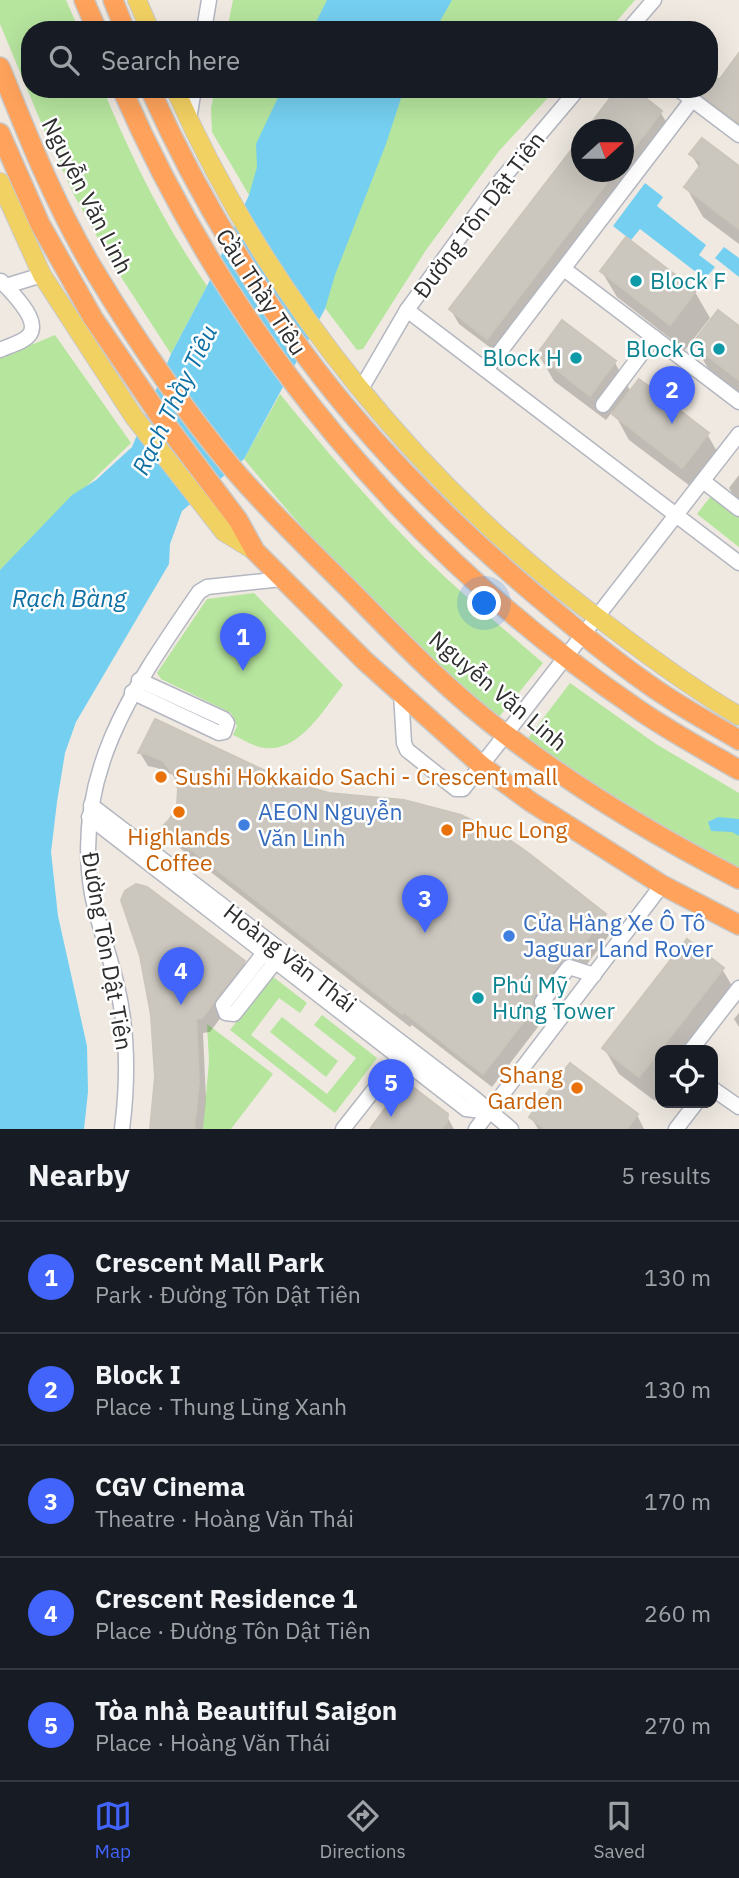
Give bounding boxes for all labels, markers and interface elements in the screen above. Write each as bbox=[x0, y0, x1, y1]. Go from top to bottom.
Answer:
search box bbox=[21, 21, 718, 98]
icon: search bbox=[45, 41, 83, 79]
text: Search here bbox=[101, 43, 240, 77]
street label: Nguyễn Văn Linh bbox=[36, 112, 140, 279]
north arrow bbox=[571, 119, 634, 182]
street label: Đường Tôn Dật Tiên bbox=[406, 125, 551, 304]
street label: Cầu Thầy Tiêu bbox=[210, 223, 314, 360]
place label: Block F bbox=[650, 265, 726, 295]
marker: Block F bbox=[628, 273, 644, 289]
water label: Rạch Thầy Tiêu bbox=[124, 319, 224, 480]
place label: Block G bbox=[626, 333, 705, 363]
marker: Block G bbox=[711, 341, 727, 357]
place label: Block H bbox=[482, 342, 562, 372]
marker: Block H bbox=[568, 350, 584, 366]
pin: 2 bbox=[649, 366, 695, 424]
water label: Rạch Bàng bbox=[12, 582, 128, 614]
your location bbox=[467, 586, 501, 620]
pin: 1 bbox=[220, 613, 266, 671]
street label: Nguyễn Văn Linh bbox=[423, 624, 574, 757]
place label: Sushi Hokkaido Sachi - Crescent mall bbox=[175, 761, 558, 791]
marker: Sushi Hokkaido Sachi - Crescent mall bbox=[153, 769, 169, 785]
place label: AEON Nguyễn Văn Linh bbox=[258, 796, 403, 852]
marker: Highlands Coffee bbox=[171, 804, 187, 820]
place label: Phuc Long bbox=[461, 814, 567, 844]
marker: AEON Nguyễn Văn Linh bbox=[236, 817, 252, 833]
place label: Highlands Coffee bbox=[127, 821, 231, 877]
marker: Phuc Long bbox=[439, 822, 455, 838]
street label: Đường Tôn Dật Tiên bbox=[76, 849, 140, 1052]
pin: 3 bbox=[402, 875, 448, 933]
street label: Hoàng Văn Thái bbox=[218, 896, 363, 1018]
place label: Cửa Hàng Xe Ô Tô Jaguar Land Rover bbox=[523, 907, 714, 963]
marker: Cửa Hàng Xe Ô Tô Jaguar Land Rover bbox=[501, 928, 517, 944]
pin: 4 bbox=[158, 947, 204, 1005]
place label: Phú Mỹ Hưng Tower bbox=[492, 969, 616, 1025]
marker: Phú Mỹ Hưng Tower bbox=[470, 990, 486, 1006]
map controls bbox=[655, 1045, 718, 1108]
button: locate bbox=[655, 1045, 718, 1108]
pin: 5 bbox=[368, 1059, 414, 1117]
place label: Shang Garden bbox=[487, 1059, 563, 1115]
marker: Shang Garden bbox=[569, 1080, 585, 1096]
text: Nearby bbox=[28, 1155, 130, 1194]
text: 5 results bbox=[621, 1160, 711, 1190]
text: Crescent Mall Park bbox=[95, 1245, 324, 1279]
text: 1 bbox=[44, 1262, 58, 1292]
text: 130 m bbox=[644, 1262, 711, 1292]
text: Park · Đường Tôn Dật Tiên bbox=[95, 1279, 361, 1309]
text: Block I bbox=[95, 1357, 181, 1391]
text: 2 bbox=[44, 1374, 58, 1404]
text: 130 m bbox=[644, 1374, 711, 1404]
text: Place · Thung Lũng Xanh bbox=[95, 1391, 347, 1421]
text: CGV Cinema bbox=[95, 1469, 245, 1503]
text: 3 bbox=[44, 1486, 58, 1516]
text: 170 m bbox=[644, 1486, 711, 1516]
text: Theatre · Hoàng Văn Thái bbox=[95, 1503, 354, 1533]
text: Crescent Residence 1 bbox=[95, 1581, 357, 1615]
text: 4 bbox=[44, 1598, 58, 1628]
text: 260 m bbox=[644, 1598, 711, 1628]
text: Place · Đường Tôn Dật Tiên bbox=[95, 1615, 371, 1645]
text: Tòa nhà Beautiful Saigon bbox=[95, 1693, 397, 1727]
text: 5 bbox=[44, 1710, 58, 1740]
text: 270 m bbox=[644, 1710, 711, 1740]
text: Place · Hoàng Văn Thái bbox=[95, 1727, 330, 1757]
tab: Map bbox=[94, 1797, 132, 1863]
tab: Directions bbox=[319, 1797, 406, 1863]
tab: Saved bbox=[594, 1797, 645, 1863]

